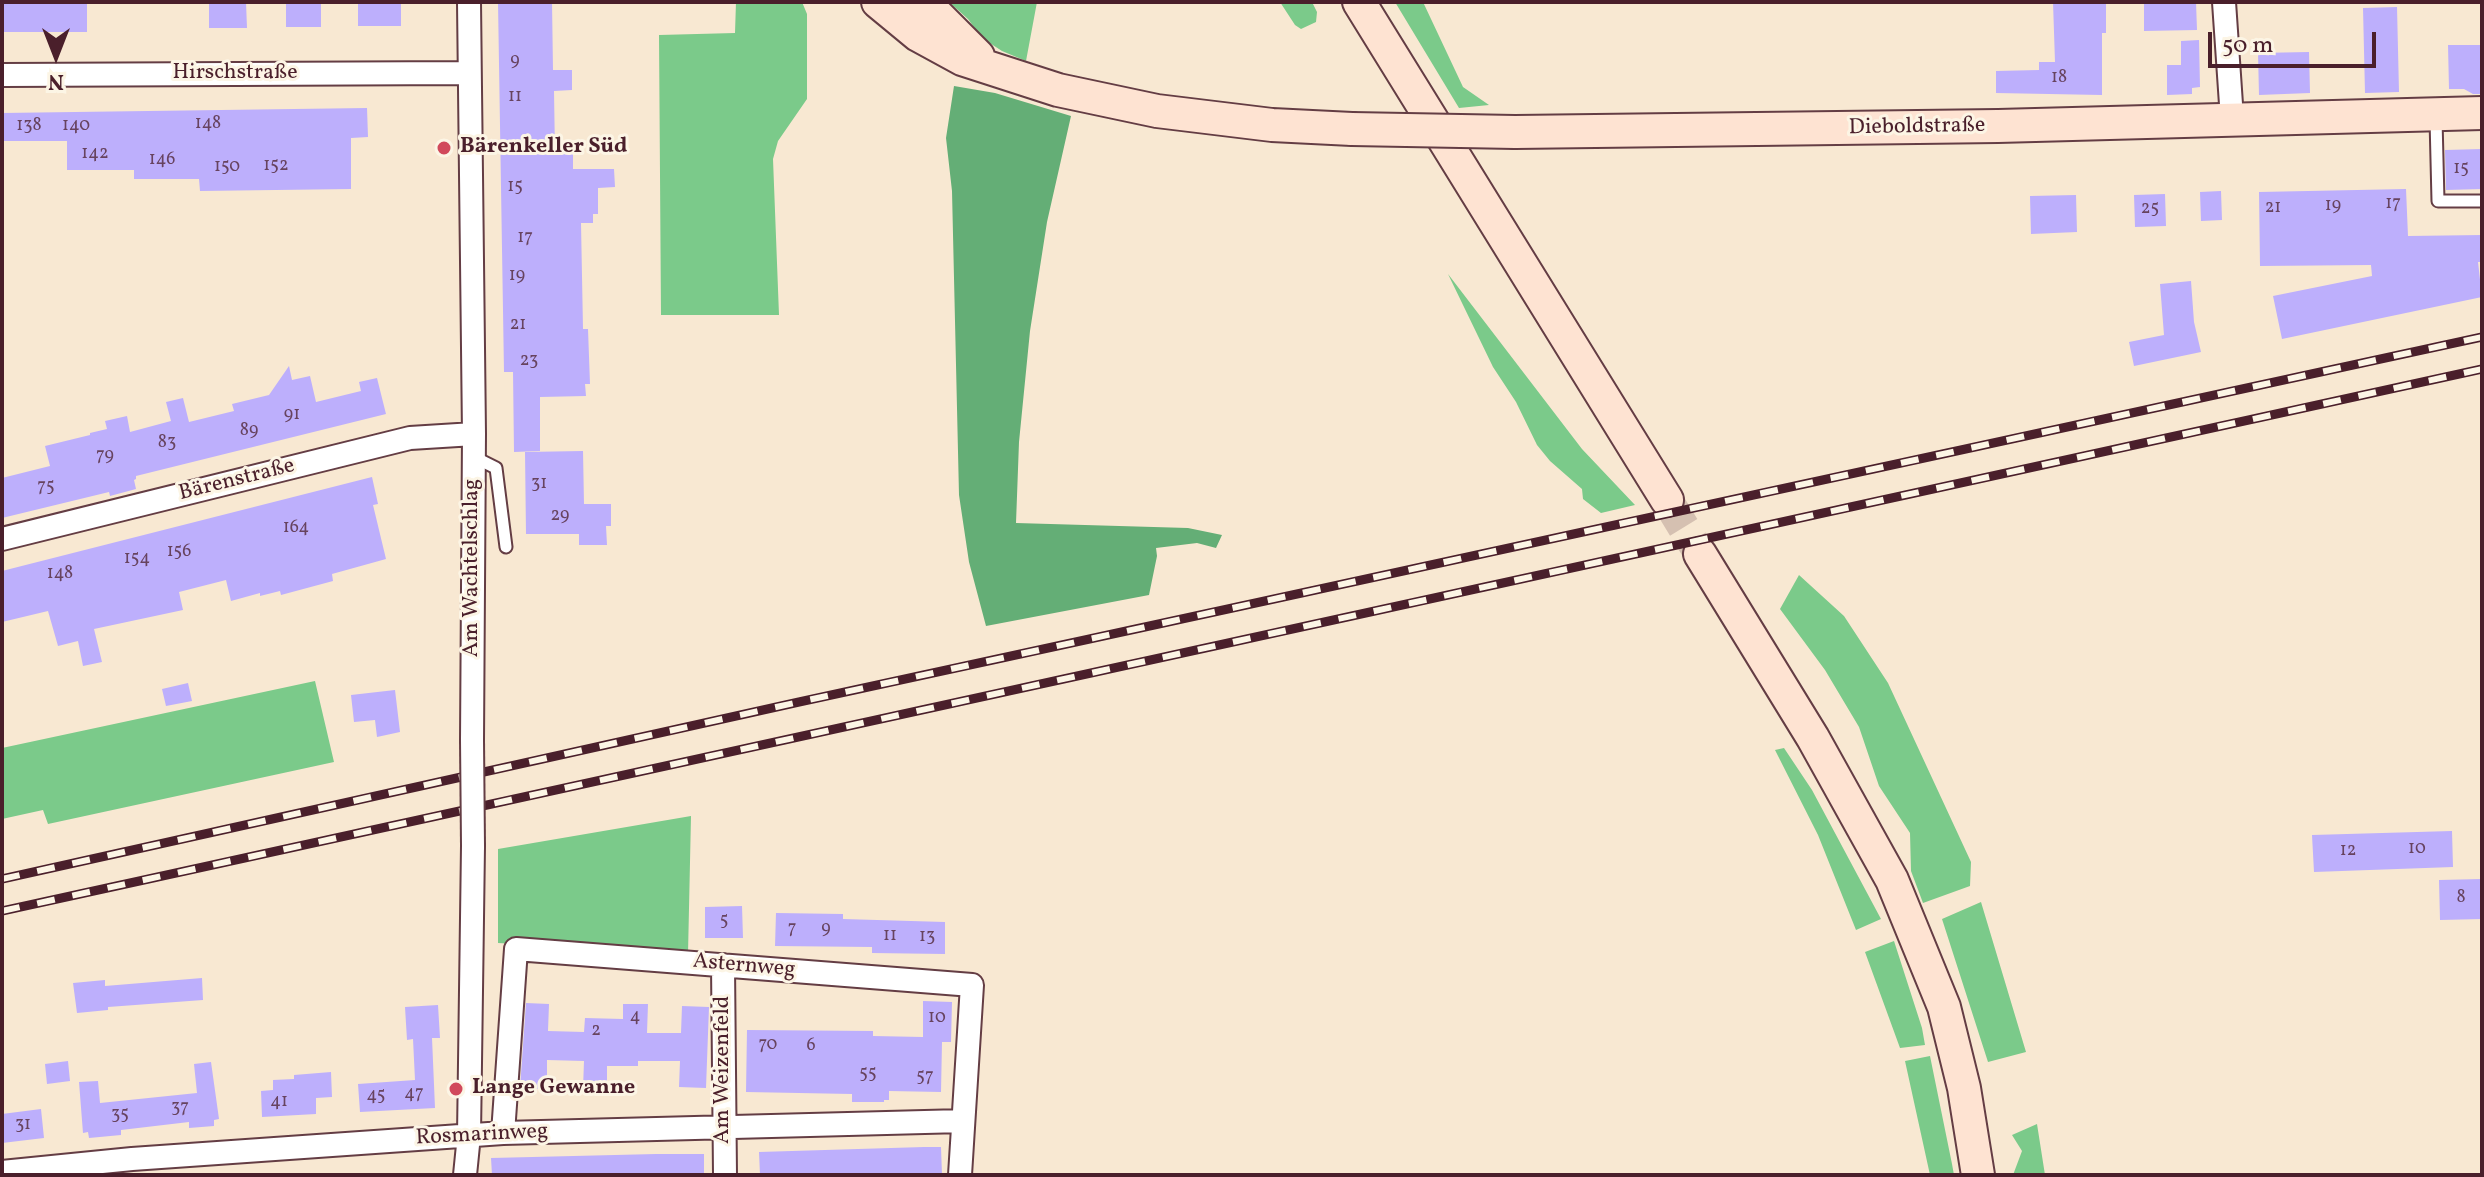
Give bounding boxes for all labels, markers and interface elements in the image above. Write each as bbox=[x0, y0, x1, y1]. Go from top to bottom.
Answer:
north arrow bbox=[16, 16, 96, 96]
scale bar bbox=[2212, 16, 2380, 66]
text: 50 m bbox=[2222, 29, 2274, 63]
house number: 9 bbox=[510, 51, 520, 73]
street label: Hirschstraße bbox=[172, 61, 298, 87]
text: N bbox=[48, 65, 64, 96]
house number: 18 bbox=[2051, 68, 2067, 90]
house number: 11 bbox=[508, 87, 522, 109]
house number: 148 bbox=[195, 114, 221, 136]
street label: Dieboldstraße bbox=[1849, 114, 1985, 142]
house number: 138 bbox=[16, 116, 42, 138]
house number: 140 bbox=[62, 116, 90, 138]
place label: Bärenkeller Süd bbox=[460, 135, 627, 161]
marker: Bärenkeller Süd bbox=[435, 139, 453, 157]
house number: 142 bbox=[81, 144, 109, 166]
house number: 146 bbox=[149, 150, 175, 172]
house number: 152 bbox=[263, 156, 289, 178]
house number: 150 bbox=[214, 157, 240, 179]
house number: 15 bbox=[2453, 159, 2469, 181]
house number: 15 bbox=[507, 177, 523, 199]
house number: 17 bbox=[2385, 194, 2401, 216]
house number: 19 bbox=[2325, 196, 2341, 218]
house number: 21 bbox=[2265, 198, 2281, 220]
house number: 25 bbox=[2141, 199, 2159, 221]
house number: 17 bbox=[517, 228, 533, 250]
house number: 19 bbox=[509, 266, 525, 288]
house number: 21 bbox=[510, 315, 526, 337]
house number: 23 bbox=[520, 351, 538, 373]
house number: 91 bbox=[284, 405, 300, 427]
house number: 89 bbox=[240, 421, 258, 443]
house number: 83 bbox=[158, 433, 176, 455]
house number: 79 bbox=[96, 446, 114, 468]
street label: Bärenstraße bbox=[176, 454, 298, 508]
house number: 31 bbox=[531, 474, 547, 496]
house number: 75 bbox=[37, 477, 55, 499]
street label: Am Wachtelschlag bbox=[460, 479, 486, 657]
house number: 29 bbox=[551, 506, 569, 528]
house number: 164 bbox=[283, 518, 309, 540]
house number: 156 bbox=[167, 542, 191, 564]
house number: 154 bbox=[124, 549, 150, 571]
house number: 148 bbox=[47, 564, 73, 586]
house number: 10 bbox=[2408, 839, 2426, 861]
house number: 12 bbox=[2340, 841, 2356, 863]
house number: 8 bbox=[2456, 888, 2466, 910]
house number: 5 bbox=[720, 911, 728, 933]
house number: 7 bbox=[788, 919, 796, 941]
house number: 9 bbox=[821, 919, 831, 941]
house number: 11 bbox=[883, 926, 897, 948]
house number: 13 bbox=[919, 927, 935, 949]
street label: Asternweg bbox=[692, 949, 796, 985]
street label: Am Weizenfeld bbox=[711, 996, 737, 1144]
house number: 4 bbox=[630, 1007, 640, 1029]
house number: 10 bbox=[928, 1008, 946, 1030]
house number: 2 bbox=[591, 1021, 601, 1043]
house number: 70 bbox=[759, 1035, 777, 1057]
house number: 6 bbox=[806, 1036, 816, 1058]
house number: 55 bbox=[859, 1064, 877, 1086]
house number: 57 bbox=[916, 1067, 934, 1089]
place label: Lange Gewanne bbox=[472, 1076, 635, 1102]
marker: Lange Gewanne bbox=[447, 1080, 465, 1098]
house number: 47 bbox=[404, 1084, 424, 1106]
house number: 45 bbox=[367, 1086, 385, 1108]
house number: 41 bbox=[270, 1092, 288, 1114]
house number: 37 bbox=[171, 1098, 189, 1120]
house number: 35 bbox=[111, 1105, 129, 1127]
house number: 31 bbox=[15, 1115, 31, 1137]
street label: Rosmarinweg bbox=[415, 1119, 549, 1153]

